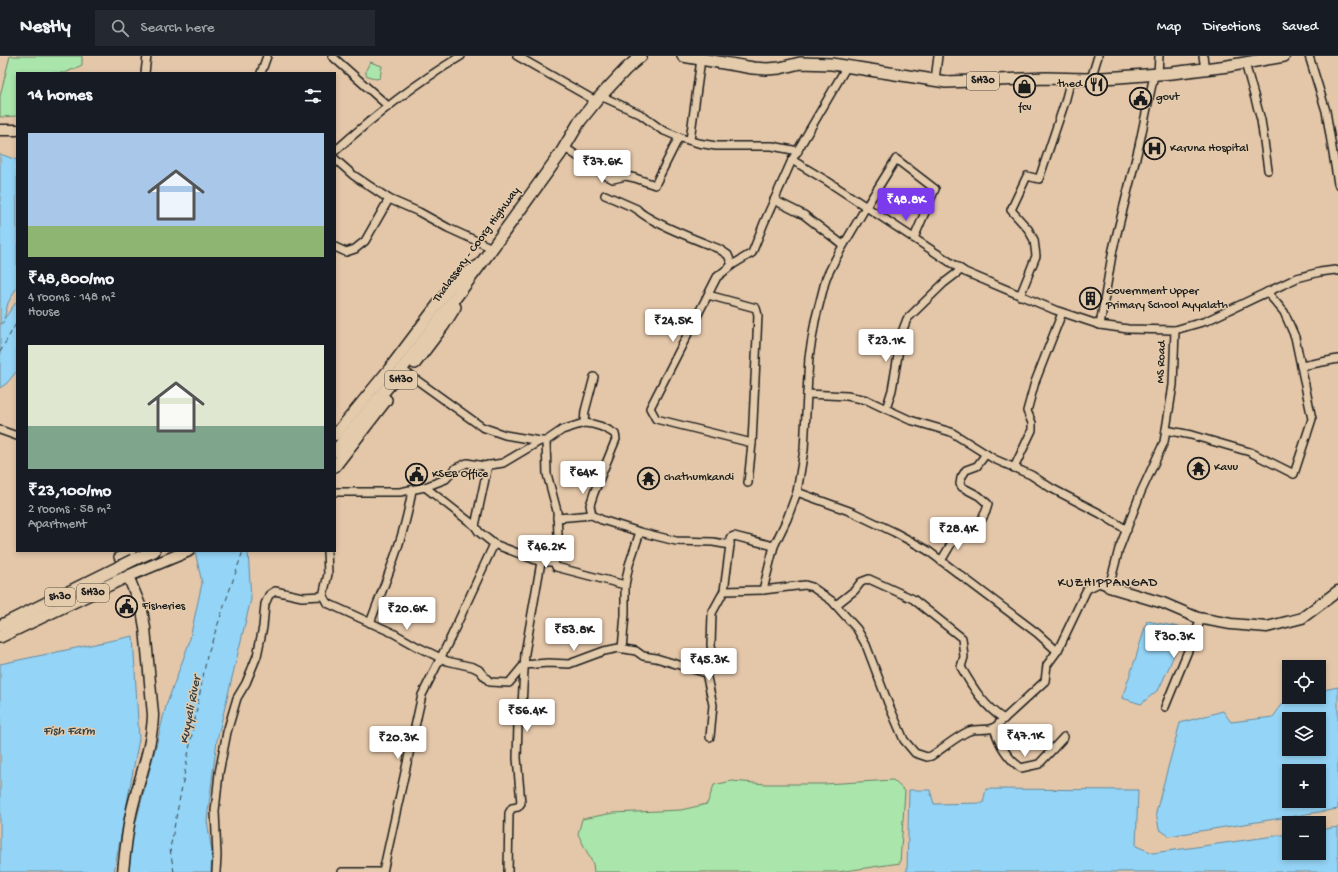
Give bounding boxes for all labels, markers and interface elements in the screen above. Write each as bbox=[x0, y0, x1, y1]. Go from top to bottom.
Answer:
search box bbox=[95, 10, 375, 46]
text: Nestly bbox=[20, 16, 71, 39]
icon: search bbox=[109, 17, 131, 39]
text: Search here bbox=[141, 19, 214, 37]
text: Map bbox=[1157, 19, 1181, 36]
text: Directions bbox=[1203, 19, 1260, 36]
text: Saved bbox=[1282, 19, 1318, 36]
road number: SH30 bbox=[967, 72, 999, 90]
restaurant icon: thed bbox=[1084, 72, 1110, 98]
shop icon: fcv bbox=[1012, 74, 1038, 100]
place label: thed bbox=[1056, 78, 1083, 92]
icon: filters bbox=[302, 85, 324, 107]
public building icon: govt bbox=[1127, 85, 1153, 111]
text: 14 homes bbox=[28, 86, 92, 106]
place label: govt bbox=[1156, 91, 1180, 105]
place label: fcv bbox=[1017, 101, 1032, 115]
hospital icon: Karuna Hospital bbox=[1141, 136, 1167, 162]
place label: Karuna Hospital bbox=[1170, 142, 1249, 156]
pin: ₹37.6K bbox=[569, 150, 635, 184]
text: ₹37.6K bbox=[583, 155, 621, 170]
icon: home bbox=[140, 159, 212, 231]
street label: Thalassery - Coorg Highway bbox=[430, 185, 524, 306]
pin: ₹48.8K bbox=[873, 188, 939, 222]
text: ₹48.8K bbox=[886, 193, 926, 208]
text: ₹48,800/mo bbox=[28, 270, 114, 290]
place label: Government Upper Primary School Ayyalath bbox=[1105, 285, 1228, 313]
building icon: Government Upper Primary School Ayyalath bbox=[1078, 286, 1104, 312]
text: 4 rooms · 148 m² bbox=[28, 290, 116, 305]
text: House bbox=[28, 305, 60, 320]
pin: ₹24.5K bbox=[640, 309, 706, 343]
text: ₹24.5K bbox=[654, 314, 692, 329]
pin: ₹23.1K bbox=[853, 329, 919, 363]
text: ₹23.1K bbox=[867, 334, 905, 349]
street label: MS Road bbox=[1154, 339, 1170, 384]
icon: home bbox=[140, 371, 212, 443]
road number: SH30 bbox=[385, 371, 417, 389]
temple icon: Kavu bbox=[1186, 455, 1212, 481]
pin: ₹64K bbox=[559, 461, 607, 495]
place label: Kavu bbox=[1214, 461, 1239, 475]
public building icon: KSEB Office bbox=[403, 462, 429, 488]
temple icon: chathumkandi bbox=[636, 465, 662, 491]
text: ₹64K bbox=[569, 466, 597, 481]
place label: KSEB Office bbox=[432, 468, 489, 482]
place label: chathumkandi bbox=[664, 471, 734, 485]
text: ₹23,100/mo bbox=[28, 482, 111, 502]
text: 2 rooms · 58 m² bbox=[28, 502, 111, 517]
text: Apartment bbox=[28, 517, 87, 532]
pin: ₹28.4K bbox=[925, 517, 991, 551]
text: ₹28.4K bbox=[939, 522, 977, 537]
pin: ₹46.2K bbox=[513, 535, 579, 569]
text: ₹46.2K bbox=[527, 540, 565, 555]
district label: KUZHIPPANGAD bbox=[1058, 576, 1158, 591]
road number: SH30 bbox=[77, 584, 109, 602]
road number: sh30 bbox=[45, 588, 75, 606]
public building icon: Fisheries bbox=[113, 594, 139, 620]
pin: ₹20.6K bbox=[374, 597, 440, 631]
place label: Fisheries bbox=[141, 600, 186, 614]
text: ₹20.6K bbox=[387, 602, 427, 617]
pin: ₹53.8K bbox=[541, 618, 607, 652]
text: ₹53.8K bbox=[554, 623, 594, 638]
pin: ₹30.3K bbox=[1141, 625, 1207, 659]
text: ₹30.3K bbox=[1154, 630, 1194, 645]
pin: ₹45.3K bbox=[676, 648, 742, 682]
text: ₹45.3K bbox=[690, 653, 728, 668]
map controls bbox=[1282, 660, 1326, 860]
button: locate bbox=[1282, 660, 1326, 704]
water label: Kuyyali River bbox=[177, 672, 205, 745]
pin: ₹56.4K bbox=[494, 699, 560, 733]
text: ₹56.4K bbox=[508, 704, 546, 719]
button: layers bbox=[1282, 712, 1326, 756]
water label: Fish Farm bbox=[43, 724, 96, 739]
pin: ₹47.1K bbox=[992, 724, 1058, 758]
pin: ₹20.3K bbox=[365, 726, 431, 760]
text: ₹47.1K bbox=[1007, 729, 1043, 744]
text: ₹20.3K bbox=[378, 731, 418, 746]
button: + bbox=[1282, 764, 1326, 808]
button: − bbox=[1282, 816, 1326, 860]

